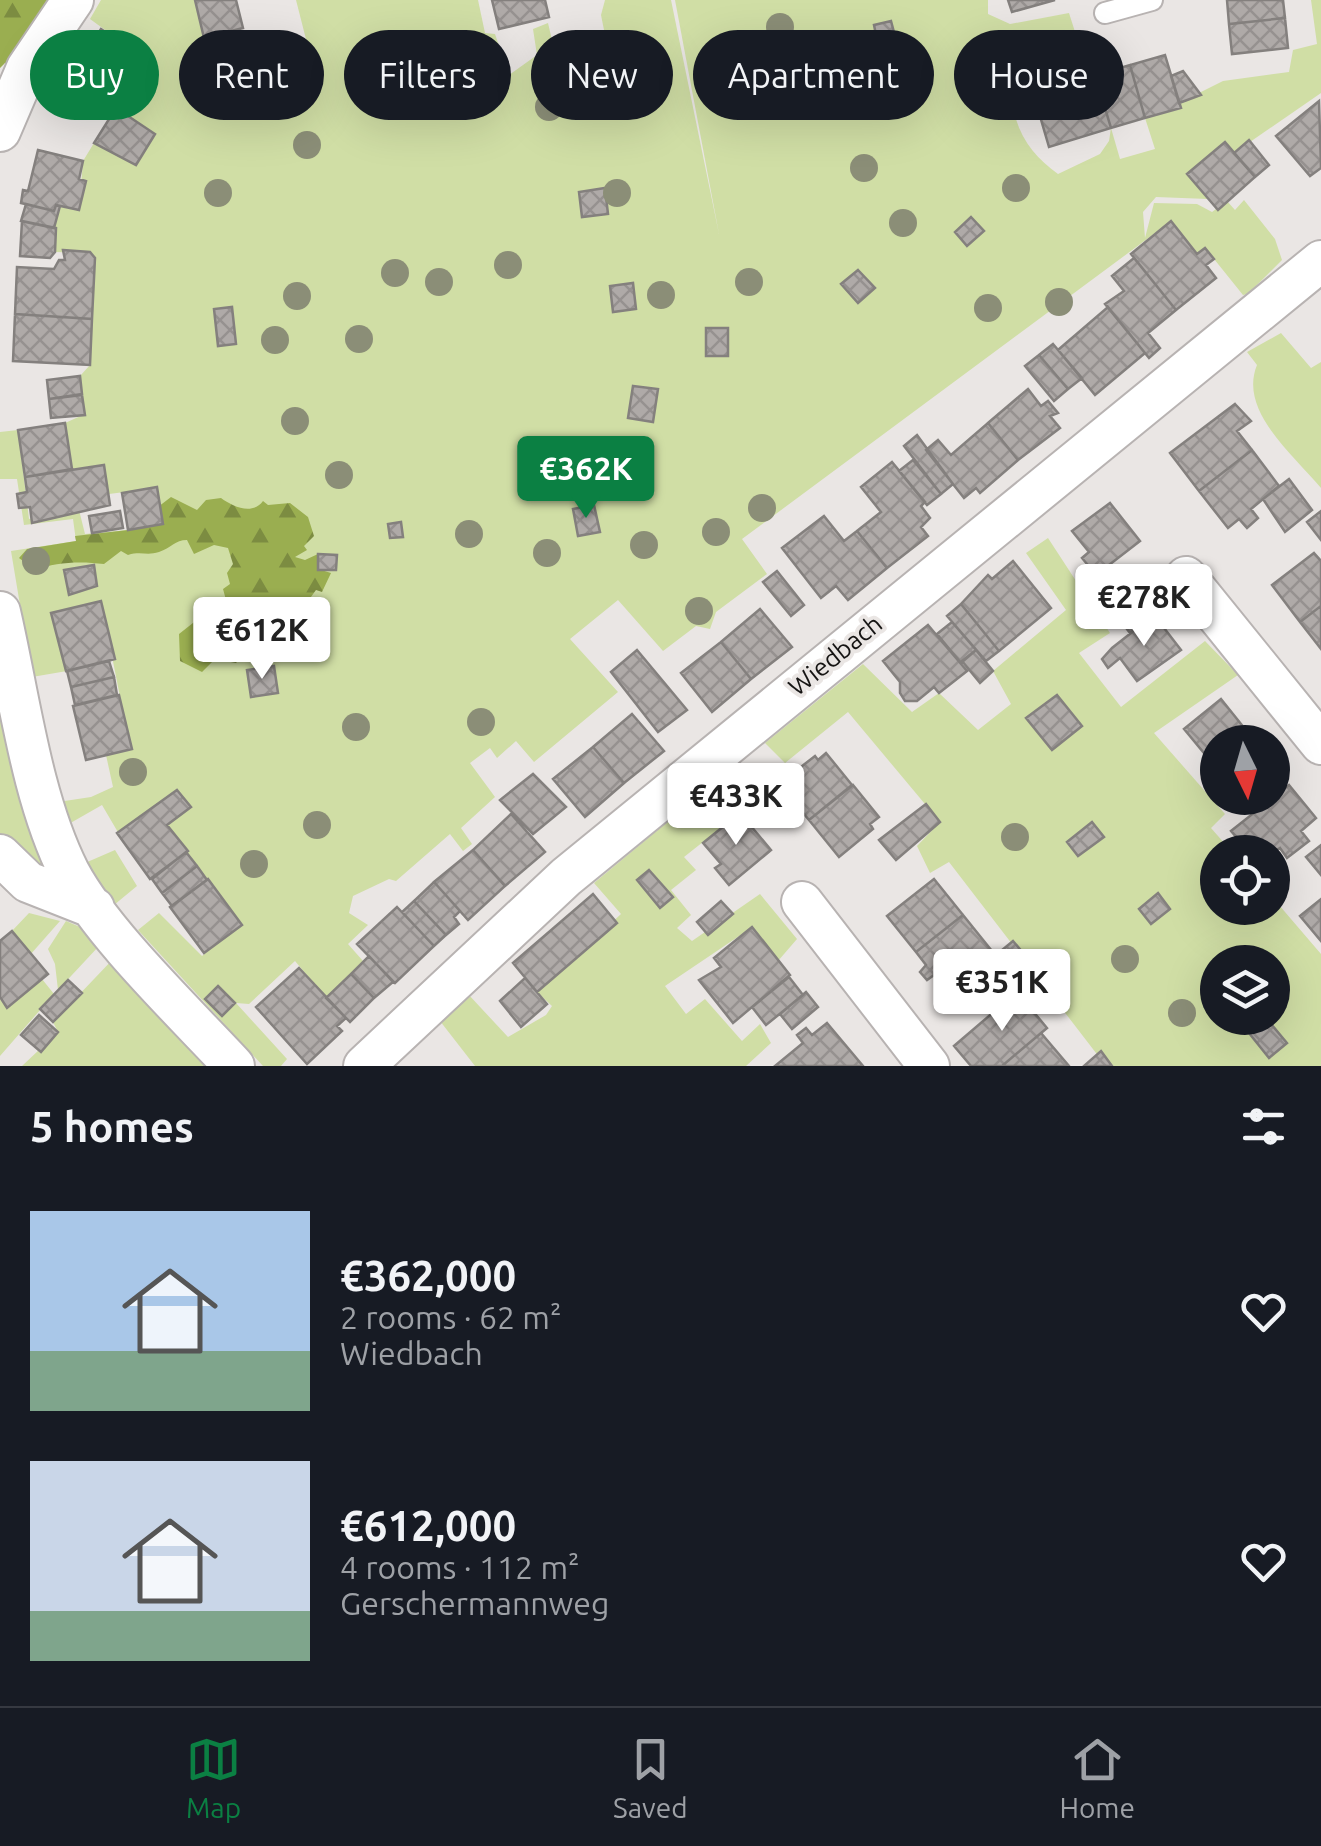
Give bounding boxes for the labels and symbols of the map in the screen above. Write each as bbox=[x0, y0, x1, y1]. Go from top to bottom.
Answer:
pin: €362K bbox=[516, 436, 656, 521]
pin: €278K bbox=[1074, 564, 1214, 649]
pin: €612K bbox=[192, 597, 332, 682]
street label: Wiedbach bbox=[783, 609, 887, 701]
north arrow bbox=[1200, 725, 1290, 815]
pin: €433K bbox=[666, 763, 806, 848]
pin: €351K bbox=[932, 949, 1072, 1034]

